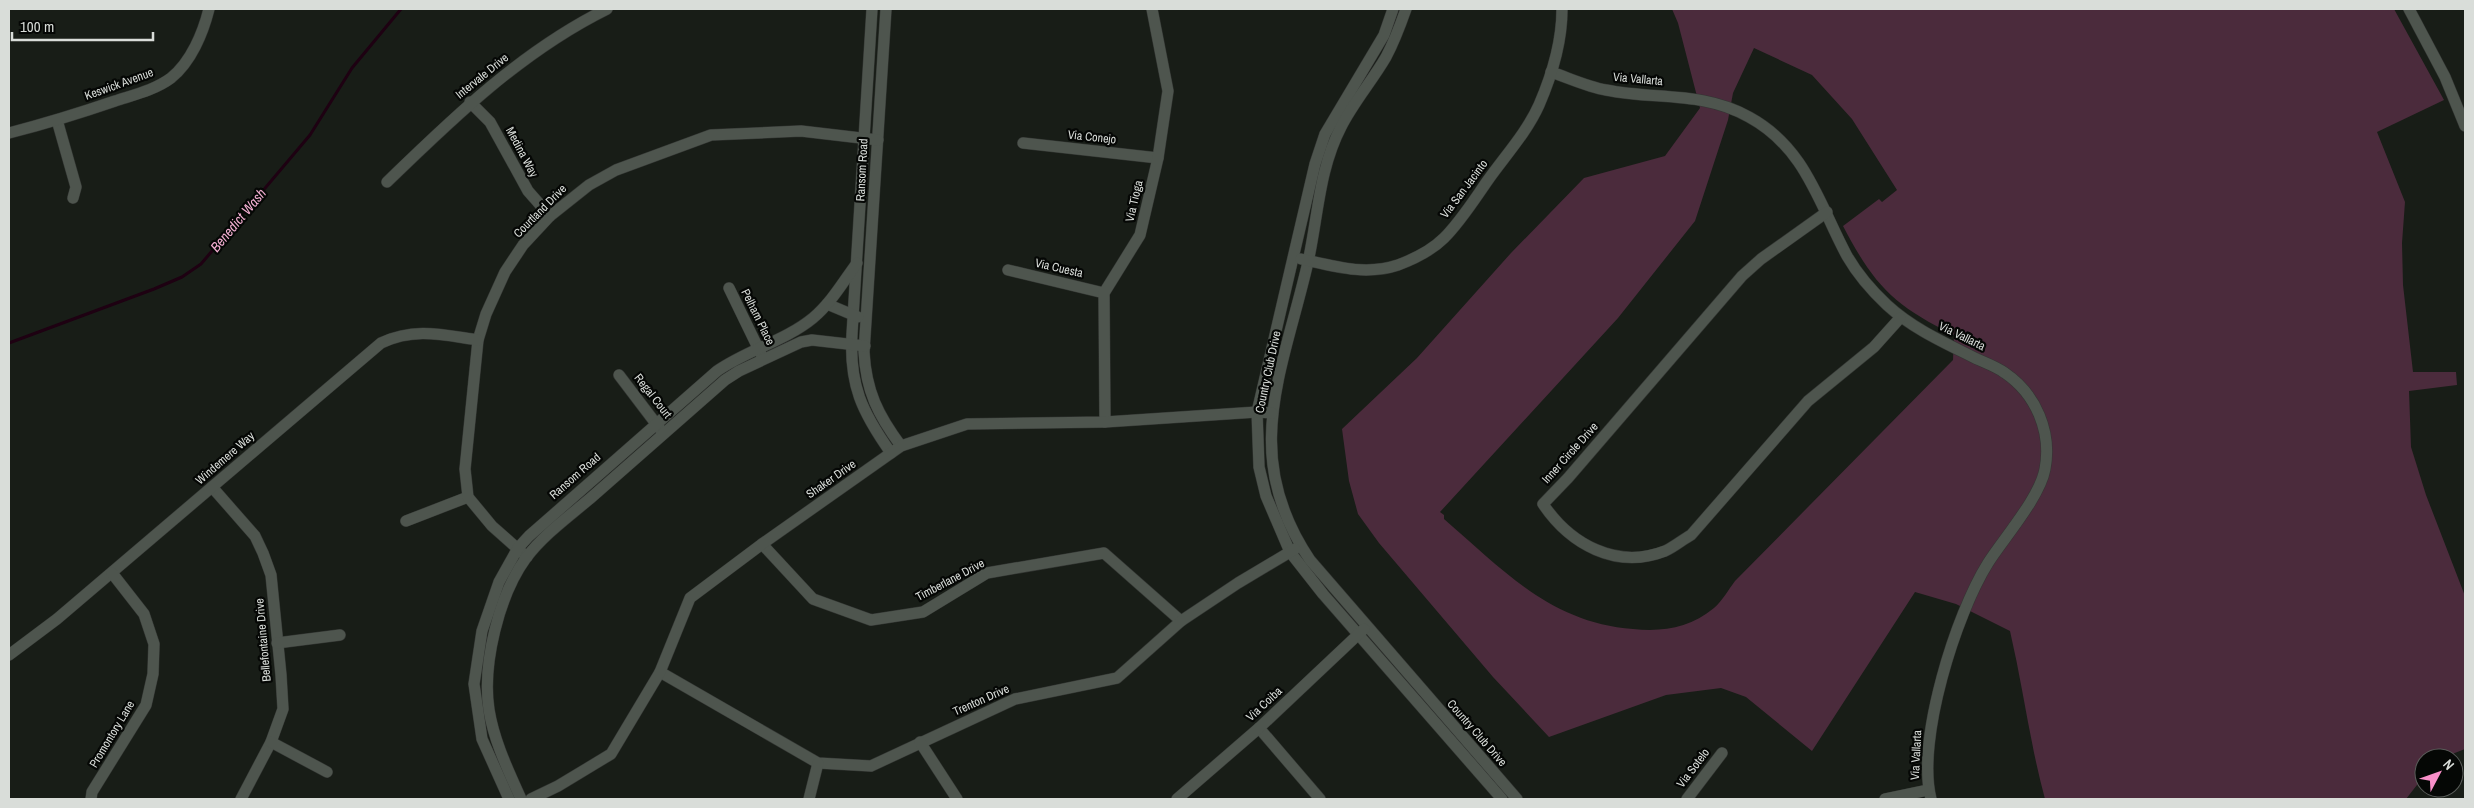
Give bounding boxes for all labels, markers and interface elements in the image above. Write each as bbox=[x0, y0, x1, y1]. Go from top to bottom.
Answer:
scale bar bbox=[12, 10, 154, 42]
text: 100 m bbox=[20, 16, 54, 37]
street label: Intervale Drive bbox=[452, 50, 512, 102]
street label: Keswick Avenue bbox=[82, 64, 156, 104]
street label: Via Vallarta bbox=[1612, 69, 1664, 89]
street label: Medina Way bbox=[502, 124, 542, 180]
street label: Via Conejo bbox=[1067, 127, 1117, 147]
street label: Ransom Road bbox=[852, 138, 872, 202]
street label: Via San Jacinto bbox=[1437, 157, 1491, 221]
street label: Via Tioga bbox=[1121, 178, 1147, 223]
street label: Courtland Drive bbox=[510, 181, 570, 241]
water label: Benedict Wash bbox=[206, 184, 270, 256]
street label: Via Cuesta bbox=[1034, 255, 1085, 281]
street label: Pelham Place bbox=[738, 286, 778, 348]
street label: Via Vallarta bbox=[1936, 318, 1988, 354]
street label: Country Club Drive bbox=[1251, 329, 1285, 415]
street label: Regal Court bbox=[631, 370, 676, 422]
street label: Inner Circle Drive bbox=[1538, 419, 1602, 487]
street label: Windemere Way bbox=[192, 428, 258, 488]
street label: Ransom Road bbox=[546, 449, 604, 503]
street label: Shaker Drive bbox=[803, 456, 859, 502]
street label: Timberlane Drive bbox=[913, 555, 987, 605]
street label: Bellefontaine Drive bbox=[251, 598, 275, 682]
street label: Trenton Drive bbox=[950, 681, 1012, 719]
street label: Via Coiba bbox=[1243, 683, 1286, 725]
street label: Country Club Drive bbox=[1444, 696, 1510, 770]
street label: Promontory Lane bbox=[86, 698, 138, 770]
street label: Via Vallarta bbox=[1907, 729, 1925, 780]
street label: Via Sotelo bbox=[1673, 745, 1713, 791]
north arrow bbox=[2414, 748, 2464, 798]
text: N bbox=[2439, 755, 2458, 774]

